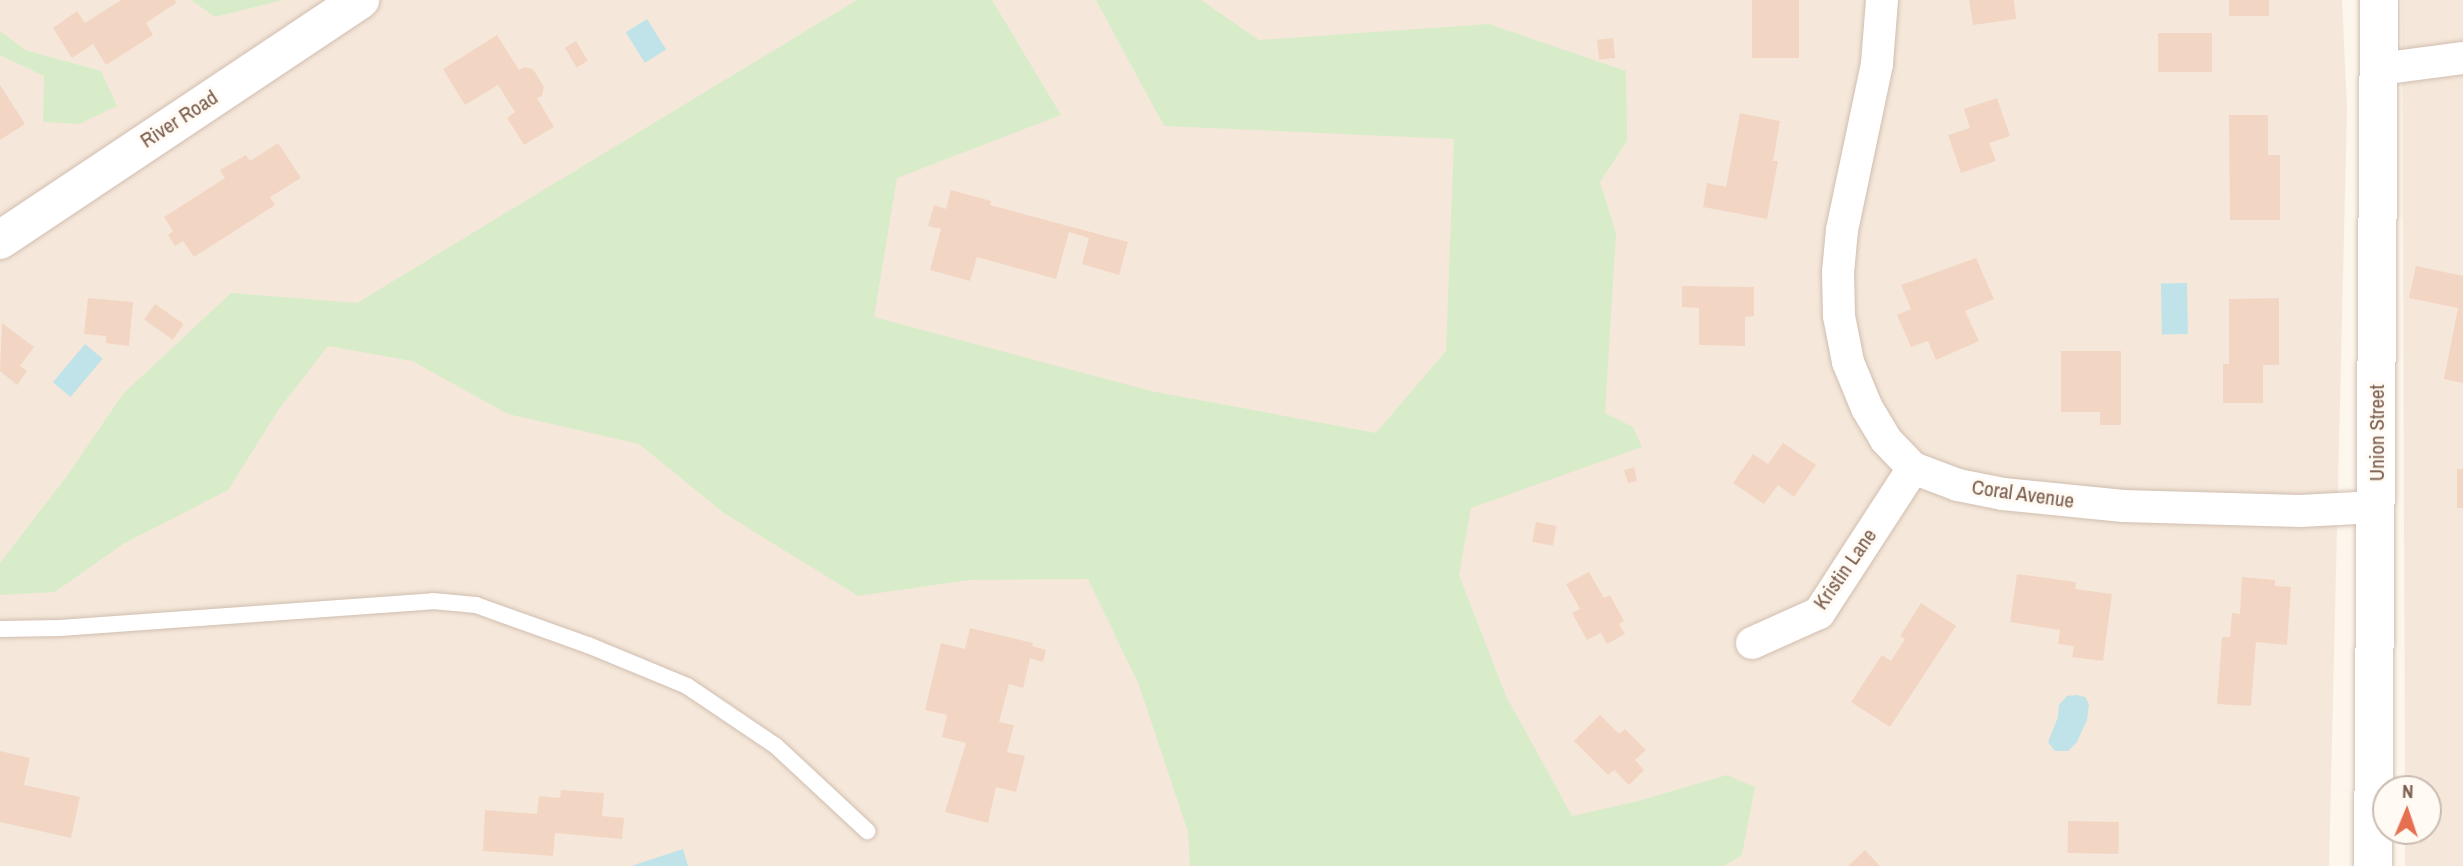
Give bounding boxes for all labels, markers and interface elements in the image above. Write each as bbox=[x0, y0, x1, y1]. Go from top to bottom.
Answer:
street label: River Road bbox=[136, 85, 222, 153]
street label: Union Street bbox=[2364, 385, 2390, 481]
street label: Coral Avenue bbox=[1970, 474, 2076, 514]
street label: Kristin Lane bbox=[1808, 524, 1882, 614]
north arrow bbox=[2372, 775, 2442, 845]
text: N bbox=[2402, 778, 2414, 804]

